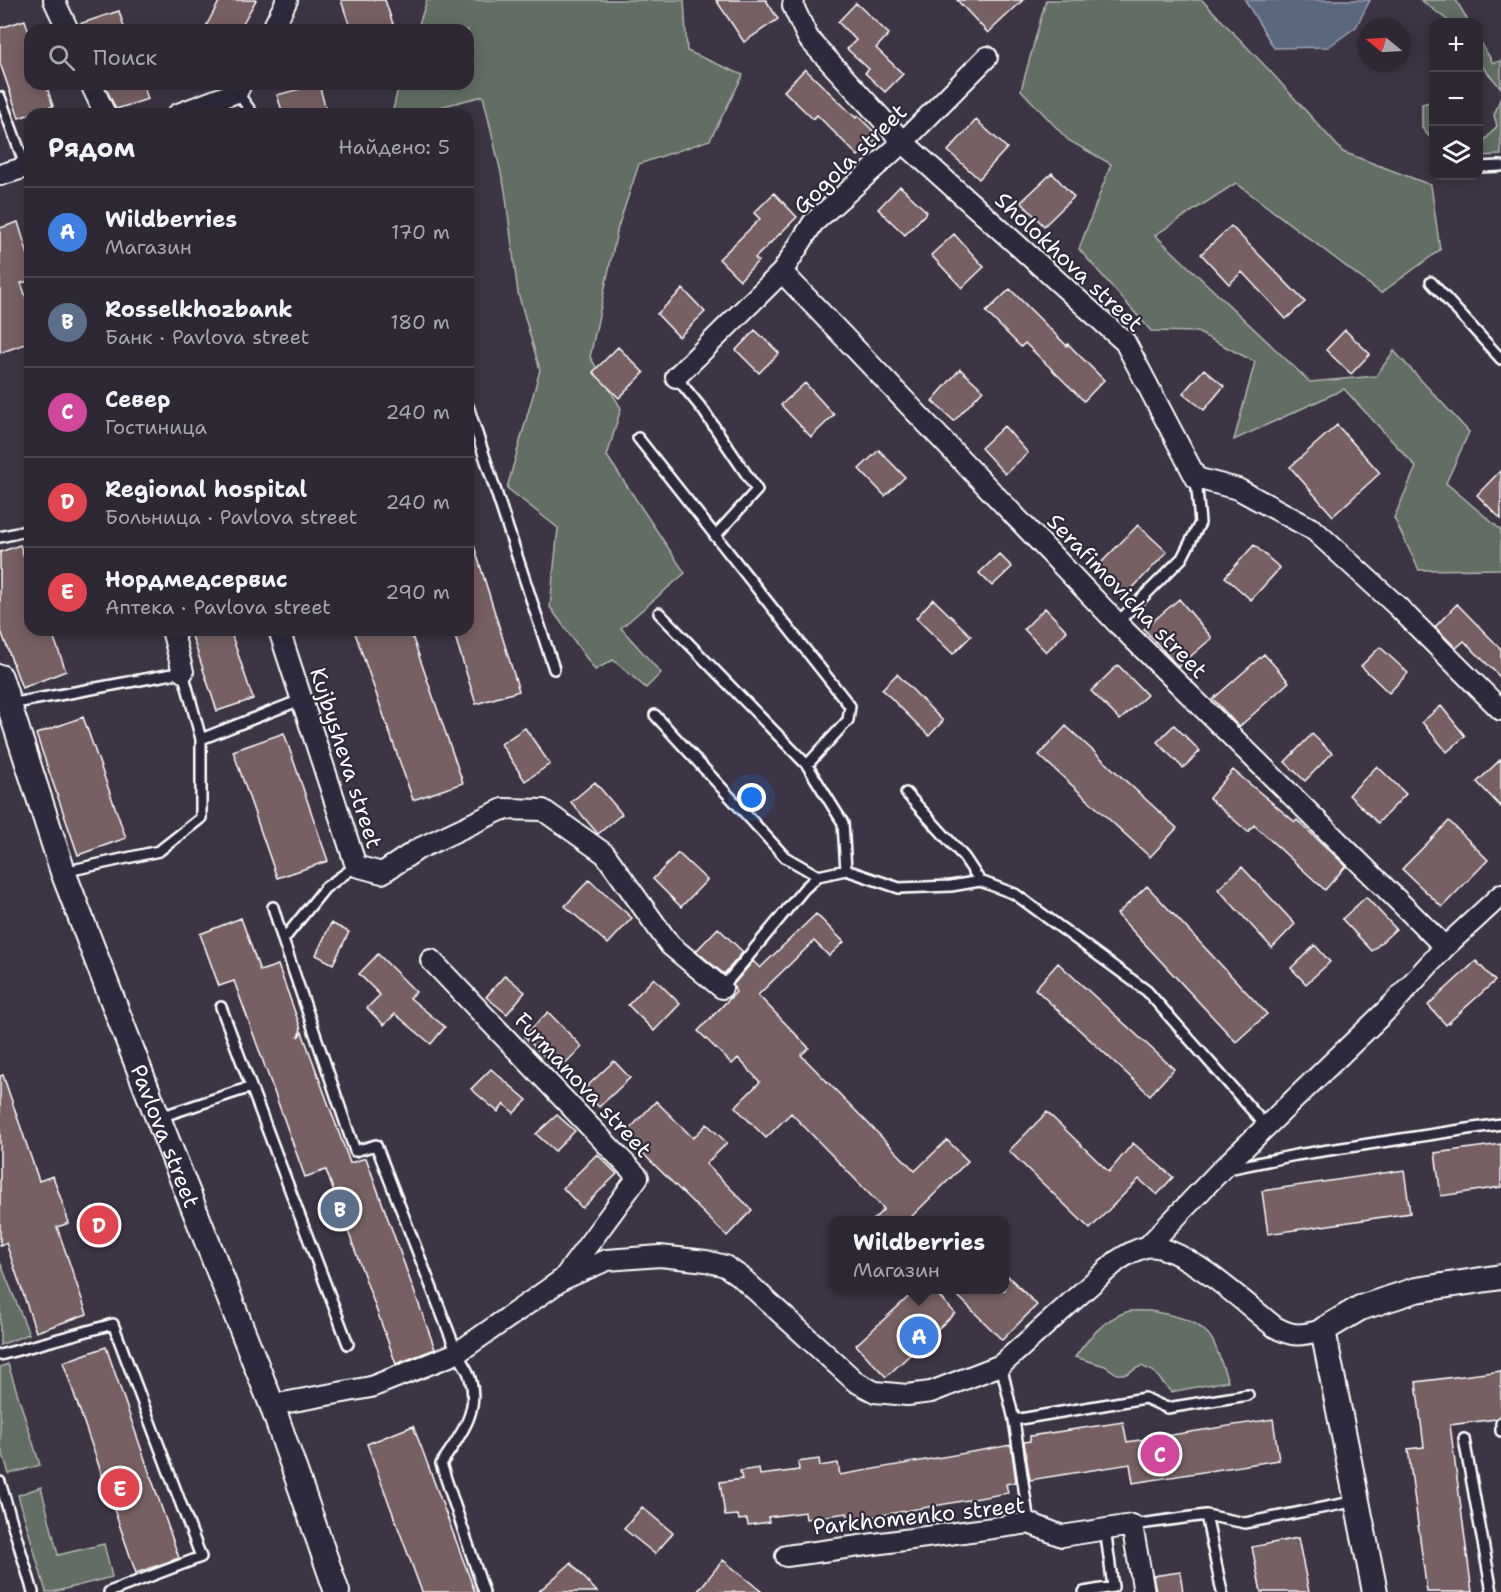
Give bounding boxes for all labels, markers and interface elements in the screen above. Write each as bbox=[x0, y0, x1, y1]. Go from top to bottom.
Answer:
north arrow bbox=[1357, 18, 1411, 72]
map controls bbox=[1429, 18, 1483, 180]
button: + bbox=[1429, 18, 1483, 72]
search box bbox=[24, 24, 474, 90]
icon: search bbox=[45, 41, 78, 74]
text: Поиск bbox=[93, 43, 157, 72]
button: − bbox=[1429, 72, 1483, 126]
street label: Gogola street bbox=[787, 97, 913, 221]
button: layers bbox=[1429, 126, 1483, 180]
text: Рядом bbox=[48, 130, 135, 165]
text: Найдено: 5 bbox=[338, 134, 450, 160]
street label: Sholokhova street bbox=[989, 186, 1149, 338]
text: Wildberries bbox=[105, 205, 237, 234]
text: A bbox=[60, 219, 75, 245]
text: 170 m bbox=[391, 219, 450, 245]
text: Магазин bbox=[105, 234, 192, 260]
text: Rosselkhozbank bbox=[105, 295, 293, 324]
text: B bbox=[61, 309, 74, 335]
text: 180 m bbox=[390, 309, 450, 335]
text: Банк · Pavlova street bbox=[105, 324, 310, 350]
text: Север bbox=[105, 385, 170, 414]
text: C bbox=[61, 399, 74, 425]
text: 240 m bbox=[385, 399, 450, 425]
text: Гостиница bbox=[105, 414, 207, 440]
text: Regional hospital bbox=[105, 475, 307, 504]
text: D bbox=[60, 489, 75, 515]
text: 240 m bbox=[385, 489, 450, 515]
text: Больница · Pavlova street bbox=[105, 504, 357, 530]
street label: Serafimovicha street bbox=[1041, 507, 1213, 685]
text: Нордмедсервис bbox=[105, 565, 288, 594]
text: E bbox=[61, 579, 74, 605]
text: 290 m bbox=[385, 579, 450, 605]
text: Аптека · Pavlova street bbox=[105, 594, 331, 620]
street label: Kujbysheva street bbox=[303, 664, 389, 852]
your location bbox=[737, 783, 766, 812]
street label: Furmanova street bbox=[508, 1006, 658, 1164]
street label: Pavlova street bbox=[124, 1060, 207, 1212]
pin: B bbox=[320, 1186, 360, 1232]
pin: D bbox=[80, 1202, 118, 1248]
popup bbox=[829, 1216, 1009, 1294]
text: Wildberries bbox=[853, 1228, 985, 1257]
text: Магазин bbox=[853, 1257, 940, 1283]
pin: A bbox=[900, 1314, 938, 1358]
pin: C bbox=[1140, 1432, 1180, 1476]
pin: E bbox=[100, 1466, 140, 1510]
street label: Parkhomenko street bbox=[811, 1490, 1027, 1542]

